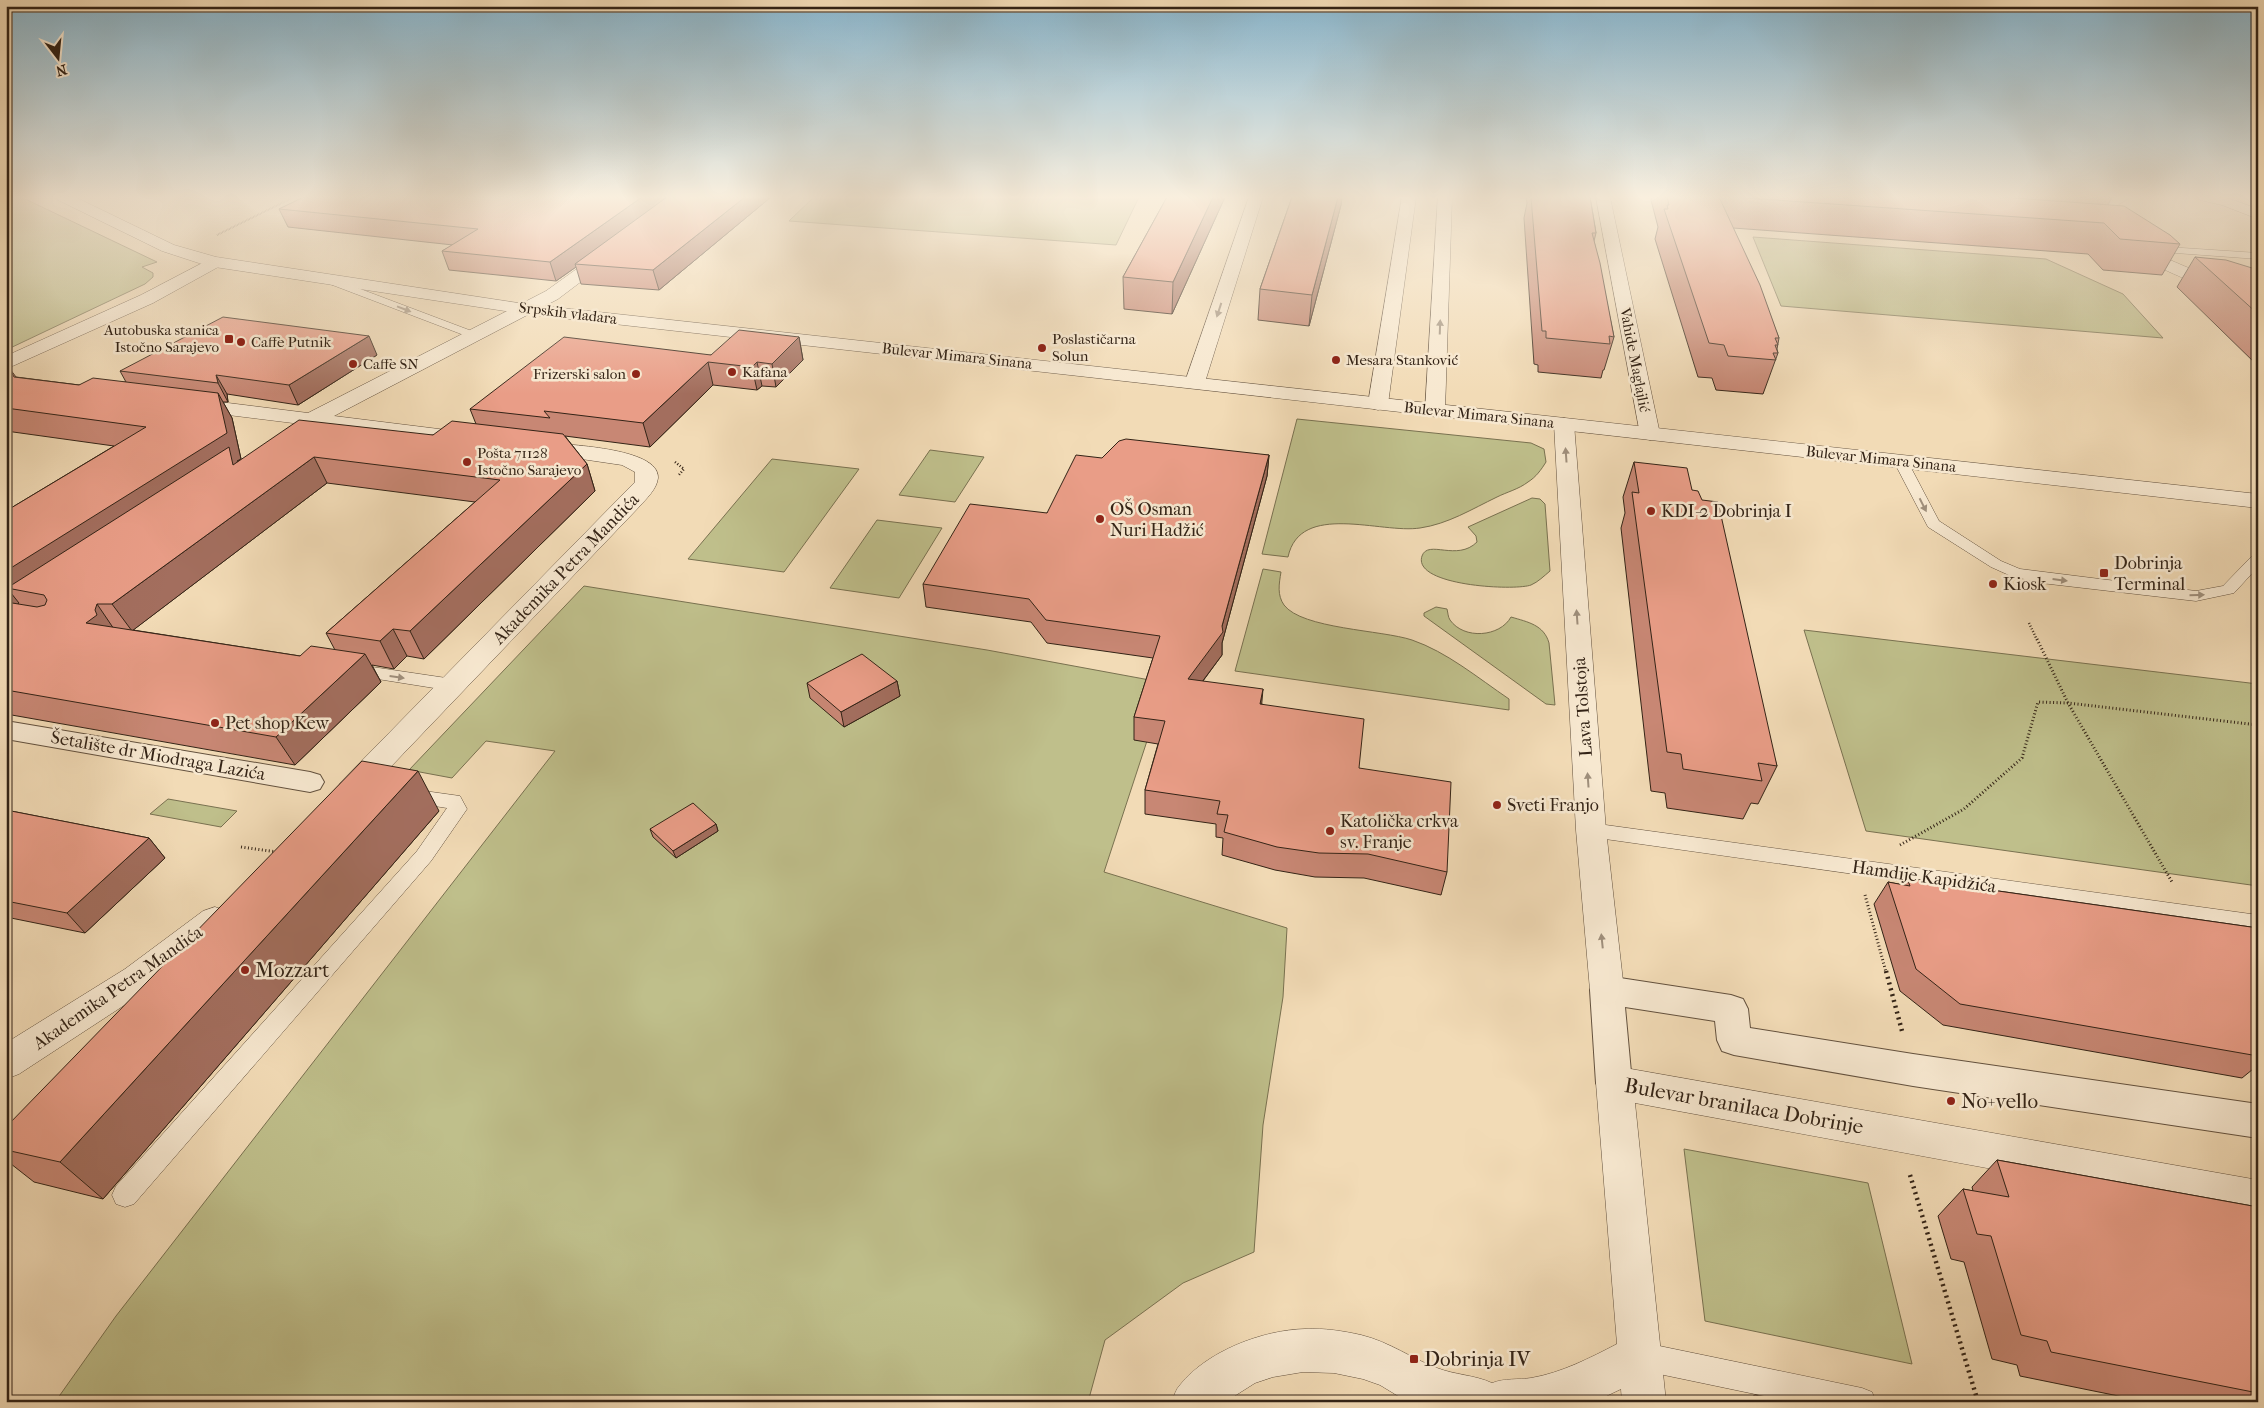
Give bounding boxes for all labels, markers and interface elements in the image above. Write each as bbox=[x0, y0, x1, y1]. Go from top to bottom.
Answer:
north arrow bbox=[32, 32, 82, 82]
text: N bbox=[54, 60, 69, 80]
street label: Srpskih vladara bbox=[518, 298, 619, 328]
one-way arrow bbox=[1215, 303, 1223, 318]
one-way arrow bbox=[397, 305, 412, 313]
street label: Vahide Maglajlić bbox=[1616, 305, 1654, 414]
one-way arrow bbox=[1436, 319, 1444, 335]
place label: Autobuska stanica Istočno Sarajevo bbox=[103, 321, 220, 356]
place label: Poslastičarna Solun bbox=[1052, 330, 1137, 365]
marker: Autobuska stanica Istočno Sarajevo bbox=[223, 333, 235, 345]
place label: Caffe Putnik bbox=[251, 333, 331, 351]
marker: Caffe Putnik bbox=[235, 336, 247, 348]
street label: Bulevar Mimara Sinana bbox=[881, 339, 1034, 373]
marker: Poslastičarna Solun bbox=[1036, 342, 1048, 354]
place label: Mesara Stanković bbox=[1346, 351, 1458, 369]
marker: Mesara Stanković bbox=[1330, 354, 1342, 366]
place label: Caffe SN bbox=[363, 355, 419, 373]
marker: Caffe SN bbox=[347, 358, 359, 370]
place label: Kafana bbox=[742, 363, 789, 381]
place label: Frizerski salon bbox=[533, 365, 626, 383]
marker: Kafana bbox=[726, 366, 738, 378]
marker: Frizerski salon bbox=[630, 368, 642, 380]
street label: Bulevar Mimara Sinana bbox=[1403, 398, 1556, 432]
street label: Bulevar Mimara Sinana bbox=[1805, 442, 1958, 476]
place label: Pošta 71128 Istočno Sarajevo bbox=[477, 444, 582, 479]
one-way arrow bbox=[1561, 447, 1569, 463]
marker: Pošta 71128 Istočno Sarajevo bbox=[461, 456, 473, 468]
street label: Akademika Petra Mandića bbox=[488, 489, 644, 650]
place label: OŠ Osman Nuri Hadžić bbox=[1110, 497, 1204, 541]
one-way arrow bbox=[1919, 498, 1927, 512]
place label: KDI-2 Dobrinja I bbox=[1661, 501, 1792, 522]
marker: KDI-2 Dobrinja I bbox=[1645, 505, 1657, 517]
marker: OŠ Osman Nuri Hadžić bbox=[1094, 513, 1106, 525]
place label: Dobrinja Terminal bbox=[2114, 553, 2185, 595]
marker: Dobrinja Terminal bbox=[2098, 567, 2110, 579]
place label: Kiosk bbox=[2003, 574, 2047, 595]
one-way arrow bbox=[2053, 576, 2069, 584]
marker: Kiosk bbox=[1987, 578, 1999, 590]
one-way arrow bbox=[2190, 591, 2206, 599]
one-way arrow bbox=[1572, 609, 1580, 625]
street label: Lava Tolstoja bbox=[1569, 656, 1597, 757]
one-way arrow bbox=[390, 673, 406, 681]
place label: Pet shop Kew bbox=[225, 713, 330, 734]
marker: Pet shop Kew bbox=[209, 717, 221, 729]
street label: Šetalište dr Miodraga Lazića bbox=[49, 725, 268, 785]
one-way arrow bbox=[1583, 771, 1591, 787]
place label: Sveti Franjo bbox=[1507, 795, 1599, 816]
marker: Sveti Franjo bbox=[1491, 799, 1503, 811]
place label: Katolička crkva sv. Franje bbox=[1340, 811, 1459, 853]
marker: Katolička crkva sv. Franje bbox=[1324, 825, 1336, 837]
street label: Hamdije Kapidžića bbox=[1850, 856, 1998, 898]
street label: Akademika Petra Mandića bbox=[29, 921, 207, 1055]
one-way arrow bbox=[1598, 933, 1606, 949]
place label: Mozzart bbox=[255, 958, 330, 982]
marker: Mozzart bbox=[239, 964, 251, 976]
street label: Bulevar branilaca Dobrinje bbox=[1623, 1073, 1865, 1139]
place label: No+vello bbox=[1961, 1089, 2038, 1113]
marker: No+vello bbox=[1945, 1095, 1957, 1107]
place label: Dobrinja IV bbox=[1424, 1347, 1532, 1371]
marker: Dobrinja IV bbox=[1408, 1353, 1420, 1365]

